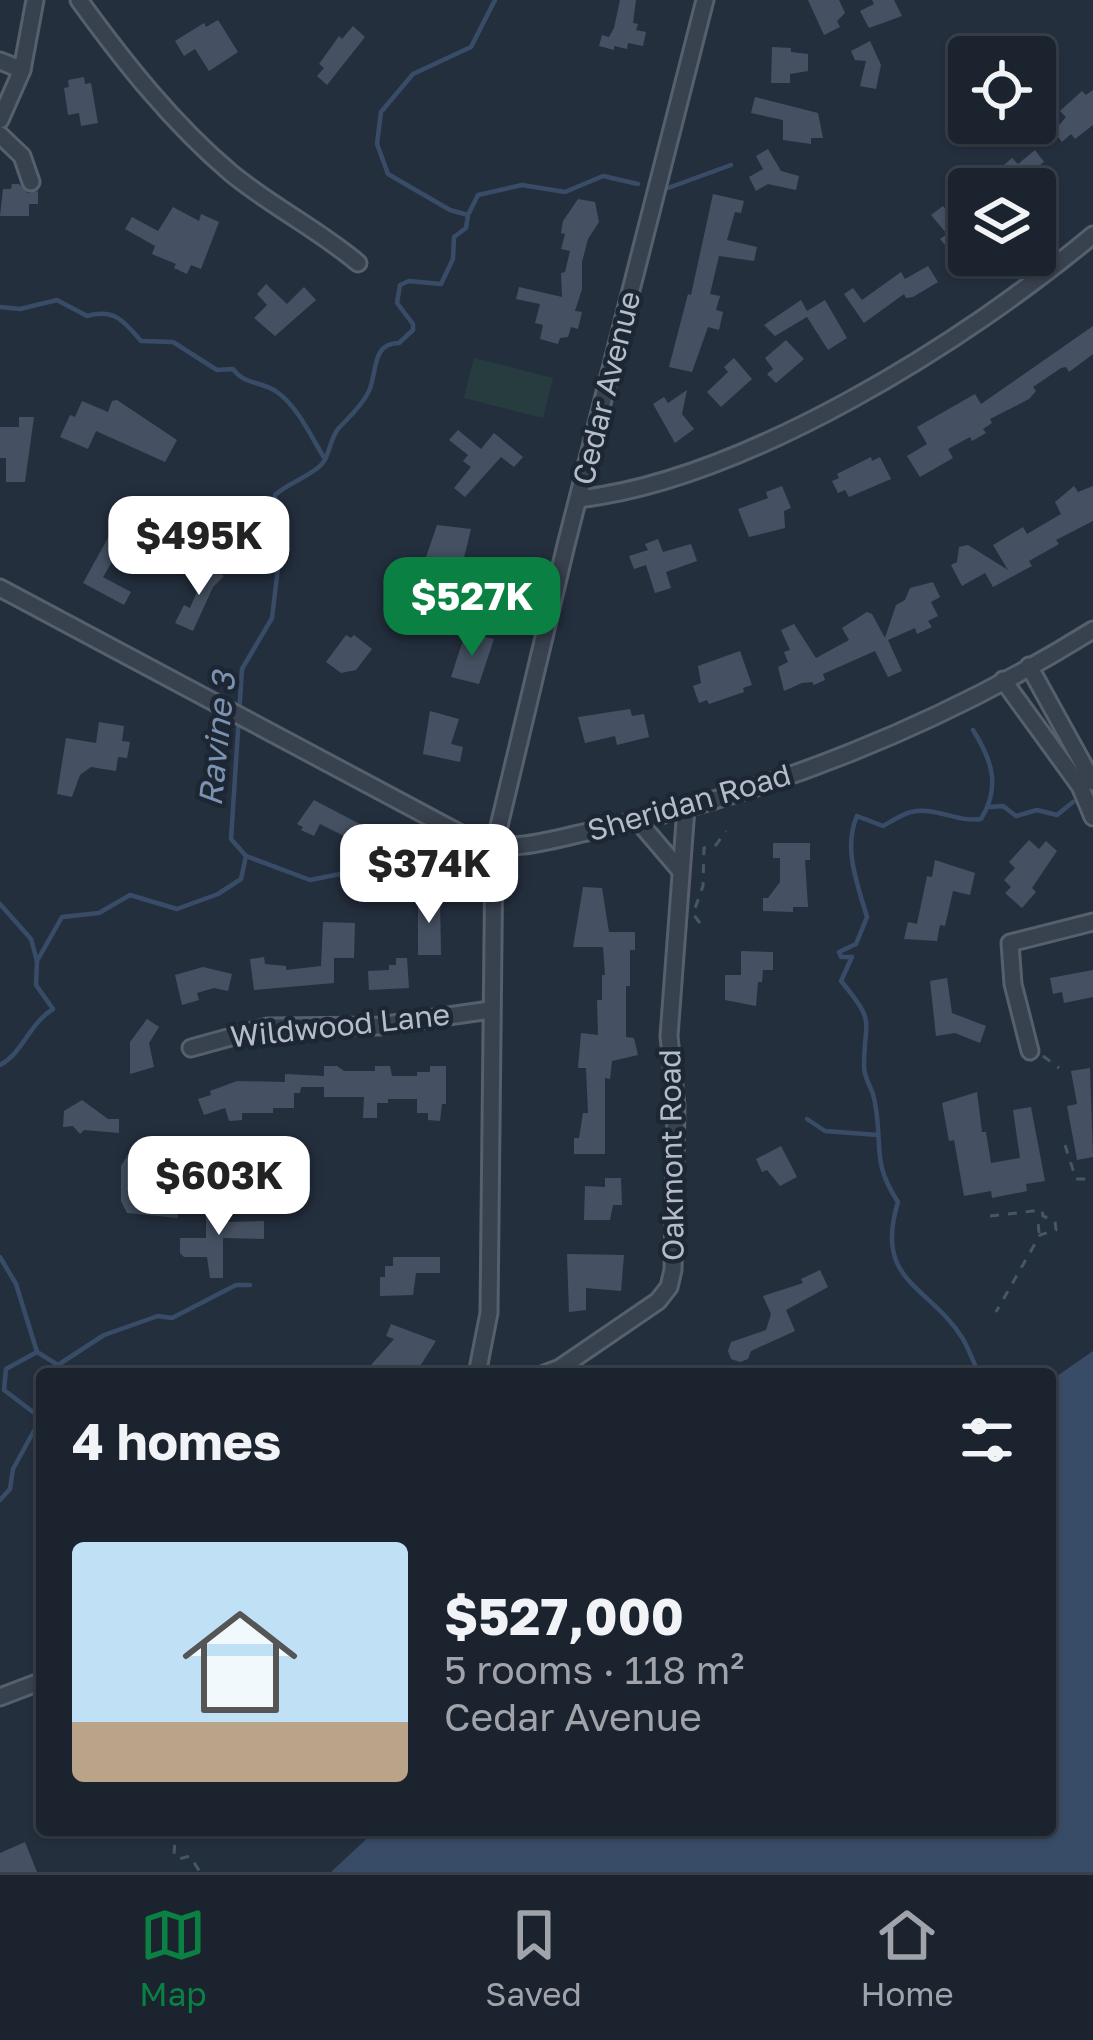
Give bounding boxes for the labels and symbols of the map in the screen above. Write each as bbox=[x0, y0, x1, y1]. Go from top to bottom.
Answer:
street label: Cedar Avenue bbox=[565, 287, 647, 489]
pin: $495K bbox=[115, 496, 283, 598]
pin: $527K bbox=[388, 557, 556, 659]
water label: Ravine 3 bbox=[190, 667, 243, 808]
street label: Sheridan Road bbox=[583, 756, 795, 848]
pin: $374K bbox=[345, 824, 513, 926]
street label: Wildwood Lane bbox=[228, 996, 452, 1054]
street label: Oakmont Road bbox=[651, 1049, 691, 1261]
pin: $603K bbox=[135, 1136, 303, 1238]

